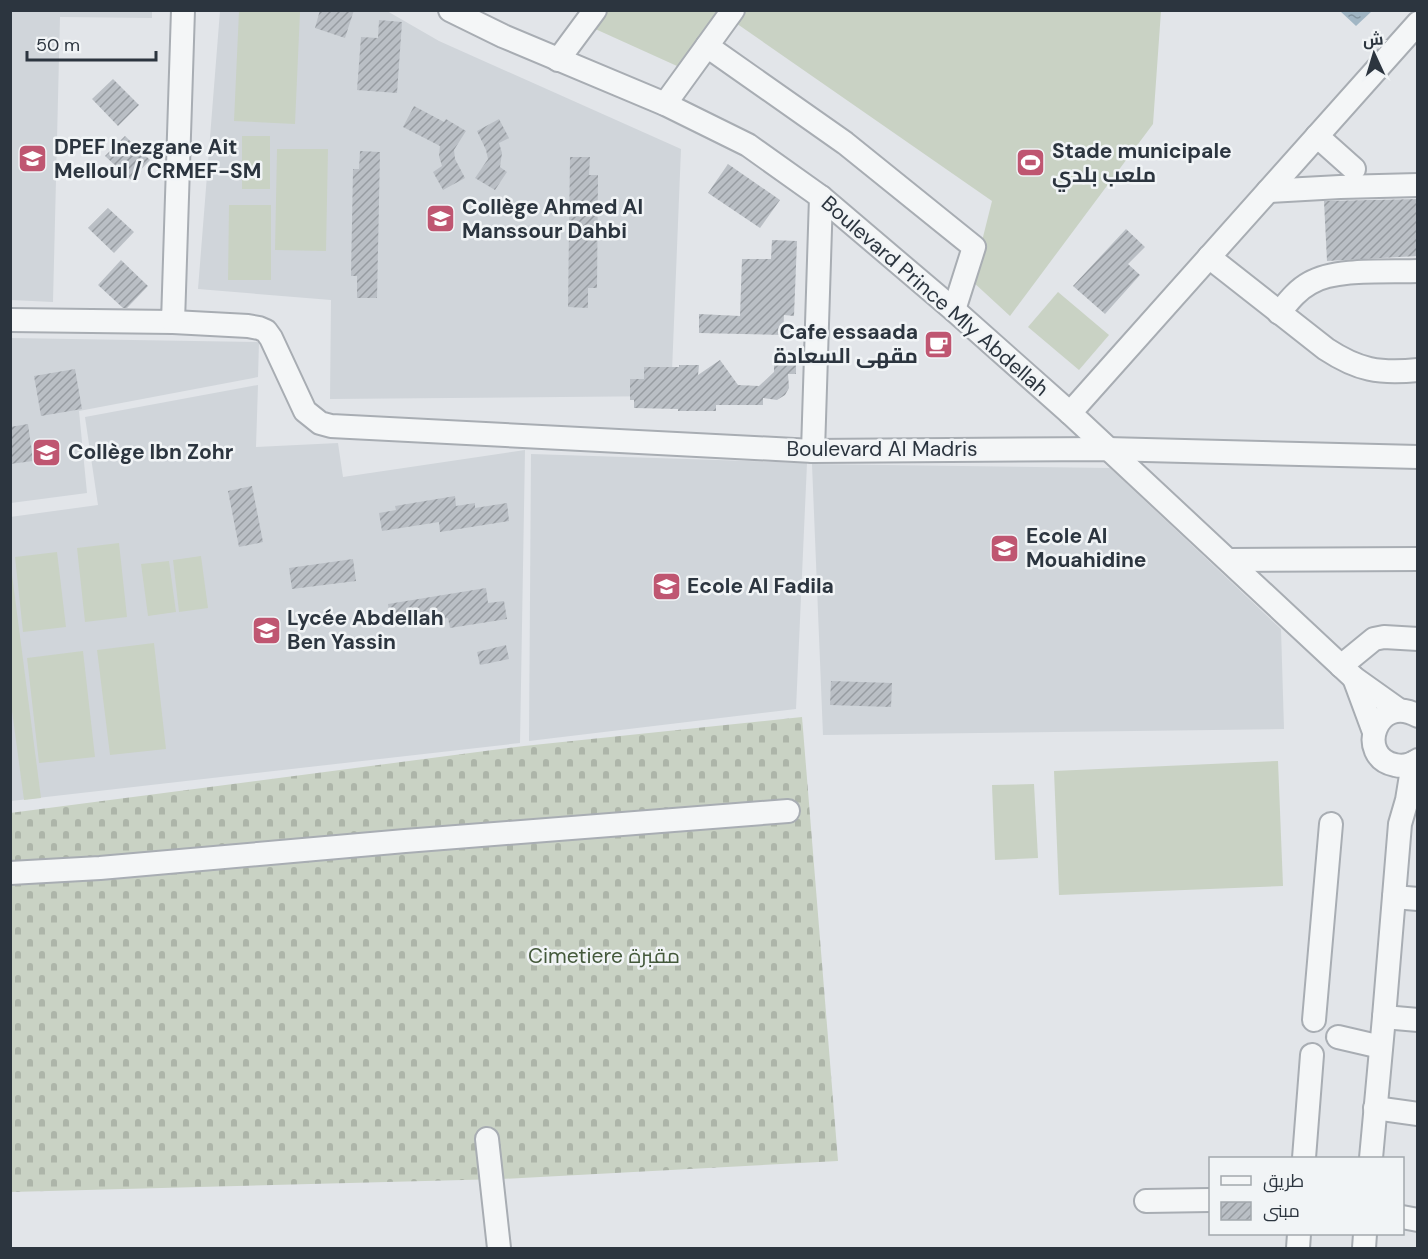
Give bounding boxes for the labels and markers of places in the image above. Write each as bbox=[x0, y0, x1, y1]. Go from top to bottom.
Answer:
place label: DPEF Inezgane Ait Melloul / CRMEF-SM bbox=[54, 133, 261, 185]
place label: Stade municipale ملعب بلدي bbox=[1052, 137, 1232, 192]
school or university icon: DPEF Inezgane Ait Melloul / CRMEF-SM bbox=[17, 143, 49, 175]
sports icon: Stade municipale ملعب بلدي bbox=[1015, 147, 1047, 179]
place label: Collège Ahmed Al Manssour Dahbi bbox=[462, 193, 643, 245]
school or university icon: Collège Ahmed Al Manssour Dahbi bbox=[425, 203, 457, 235]
place label: Cafe essaada مقهى السعادة bbox=[773, 318, 918, 370]
cafe icon: Cafe essaada مقهى السعادة bbox=[923, 328, 955, 360]
school or university icon: Collège Ibn Zohr bbox=[31, 436, 63, 468]
place label: Collège Ibn Zohr bbox=[68, 438, 234, 466]
place label: Ecole Al Mouahidine bbox=[1026, 522, 1147, 574]
school or university icon: Ecole Al Mouahidine bbox=[989, 532, 1021, 564]
school or university icon: Ecole Al Fadila bbox=[650, 570, 682, 602]
place label: Ecole Al Fadila bbox=[687, 572, 834, 600]
place label: Lycée Abdellah Ben Yassin bbox=[287, 604, 444, 656]
school or university icon: Lycée Abdellah Ben Yassin bbox=[250, 614, 282, 646]

